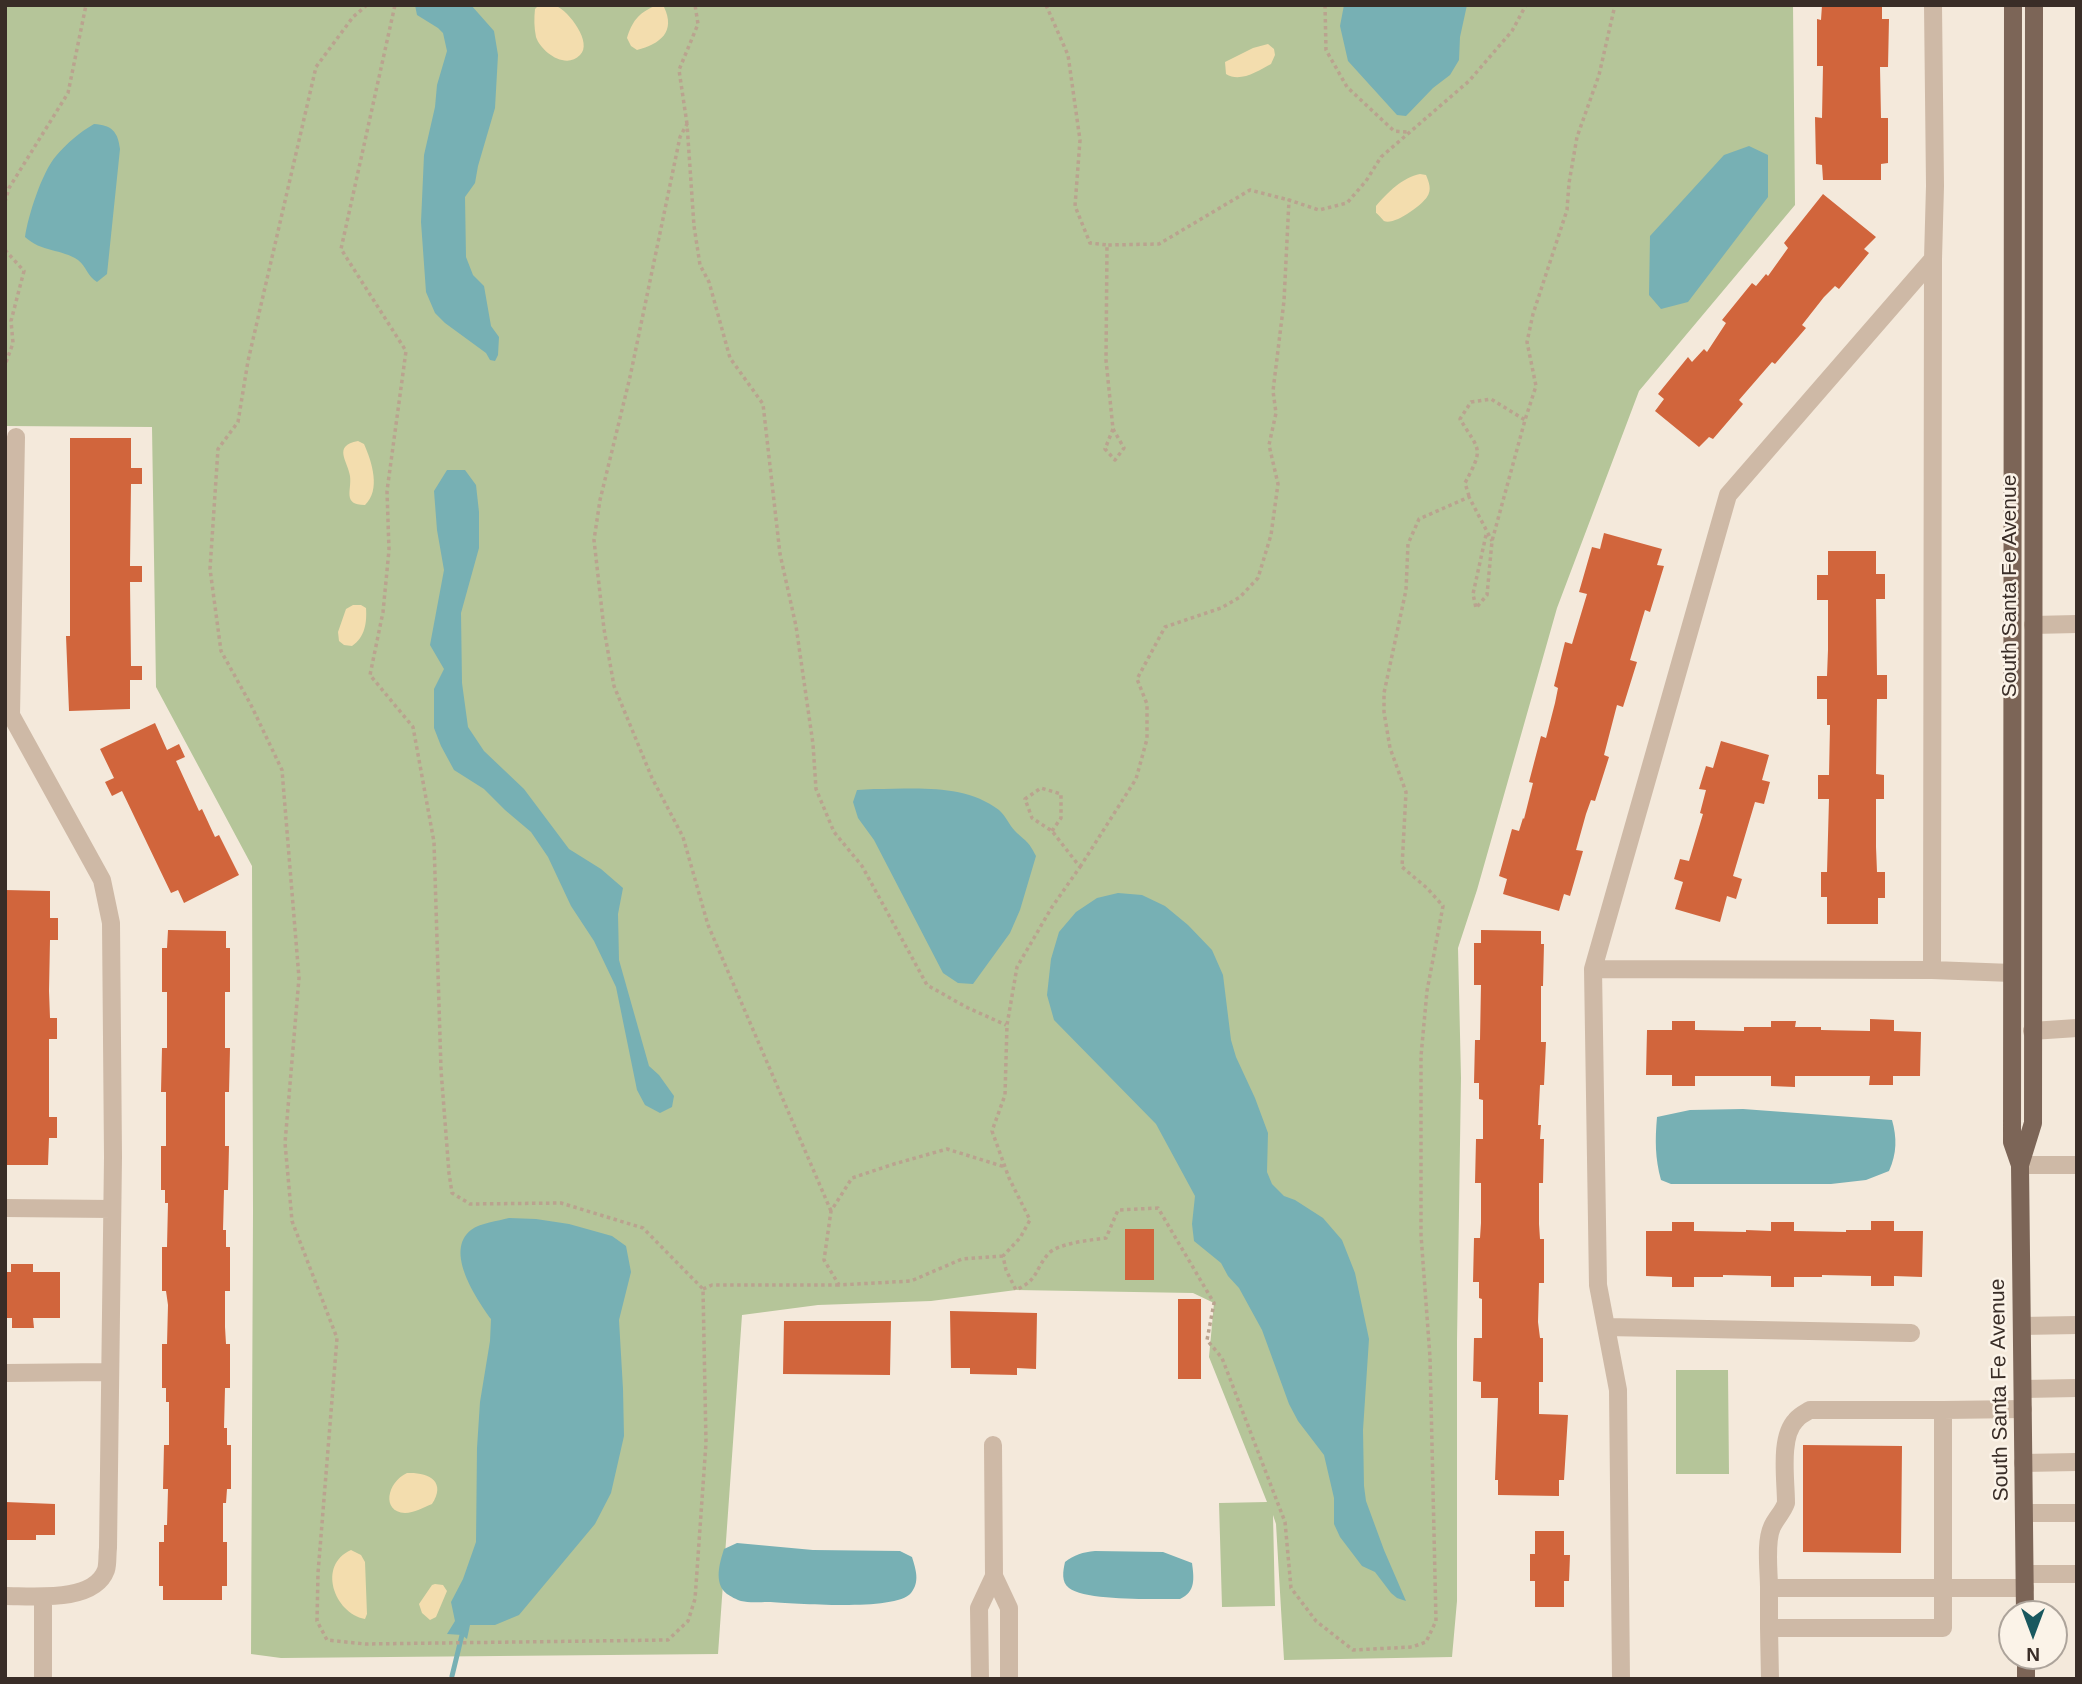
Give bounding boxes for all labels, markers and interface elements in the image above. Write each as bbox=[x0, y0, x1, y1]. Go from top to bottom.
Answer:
street label: South Santa Fe Avenue bbox=[1997, 475, 2023, 697]
street label: South Santa Fe Avenue bbox=[1985, 1278, 2015, 1502]
north arrow bbox=[1998, 1600, 2068, 1670]
text: N bbox=[2026, 1644, 2040, 1665]

